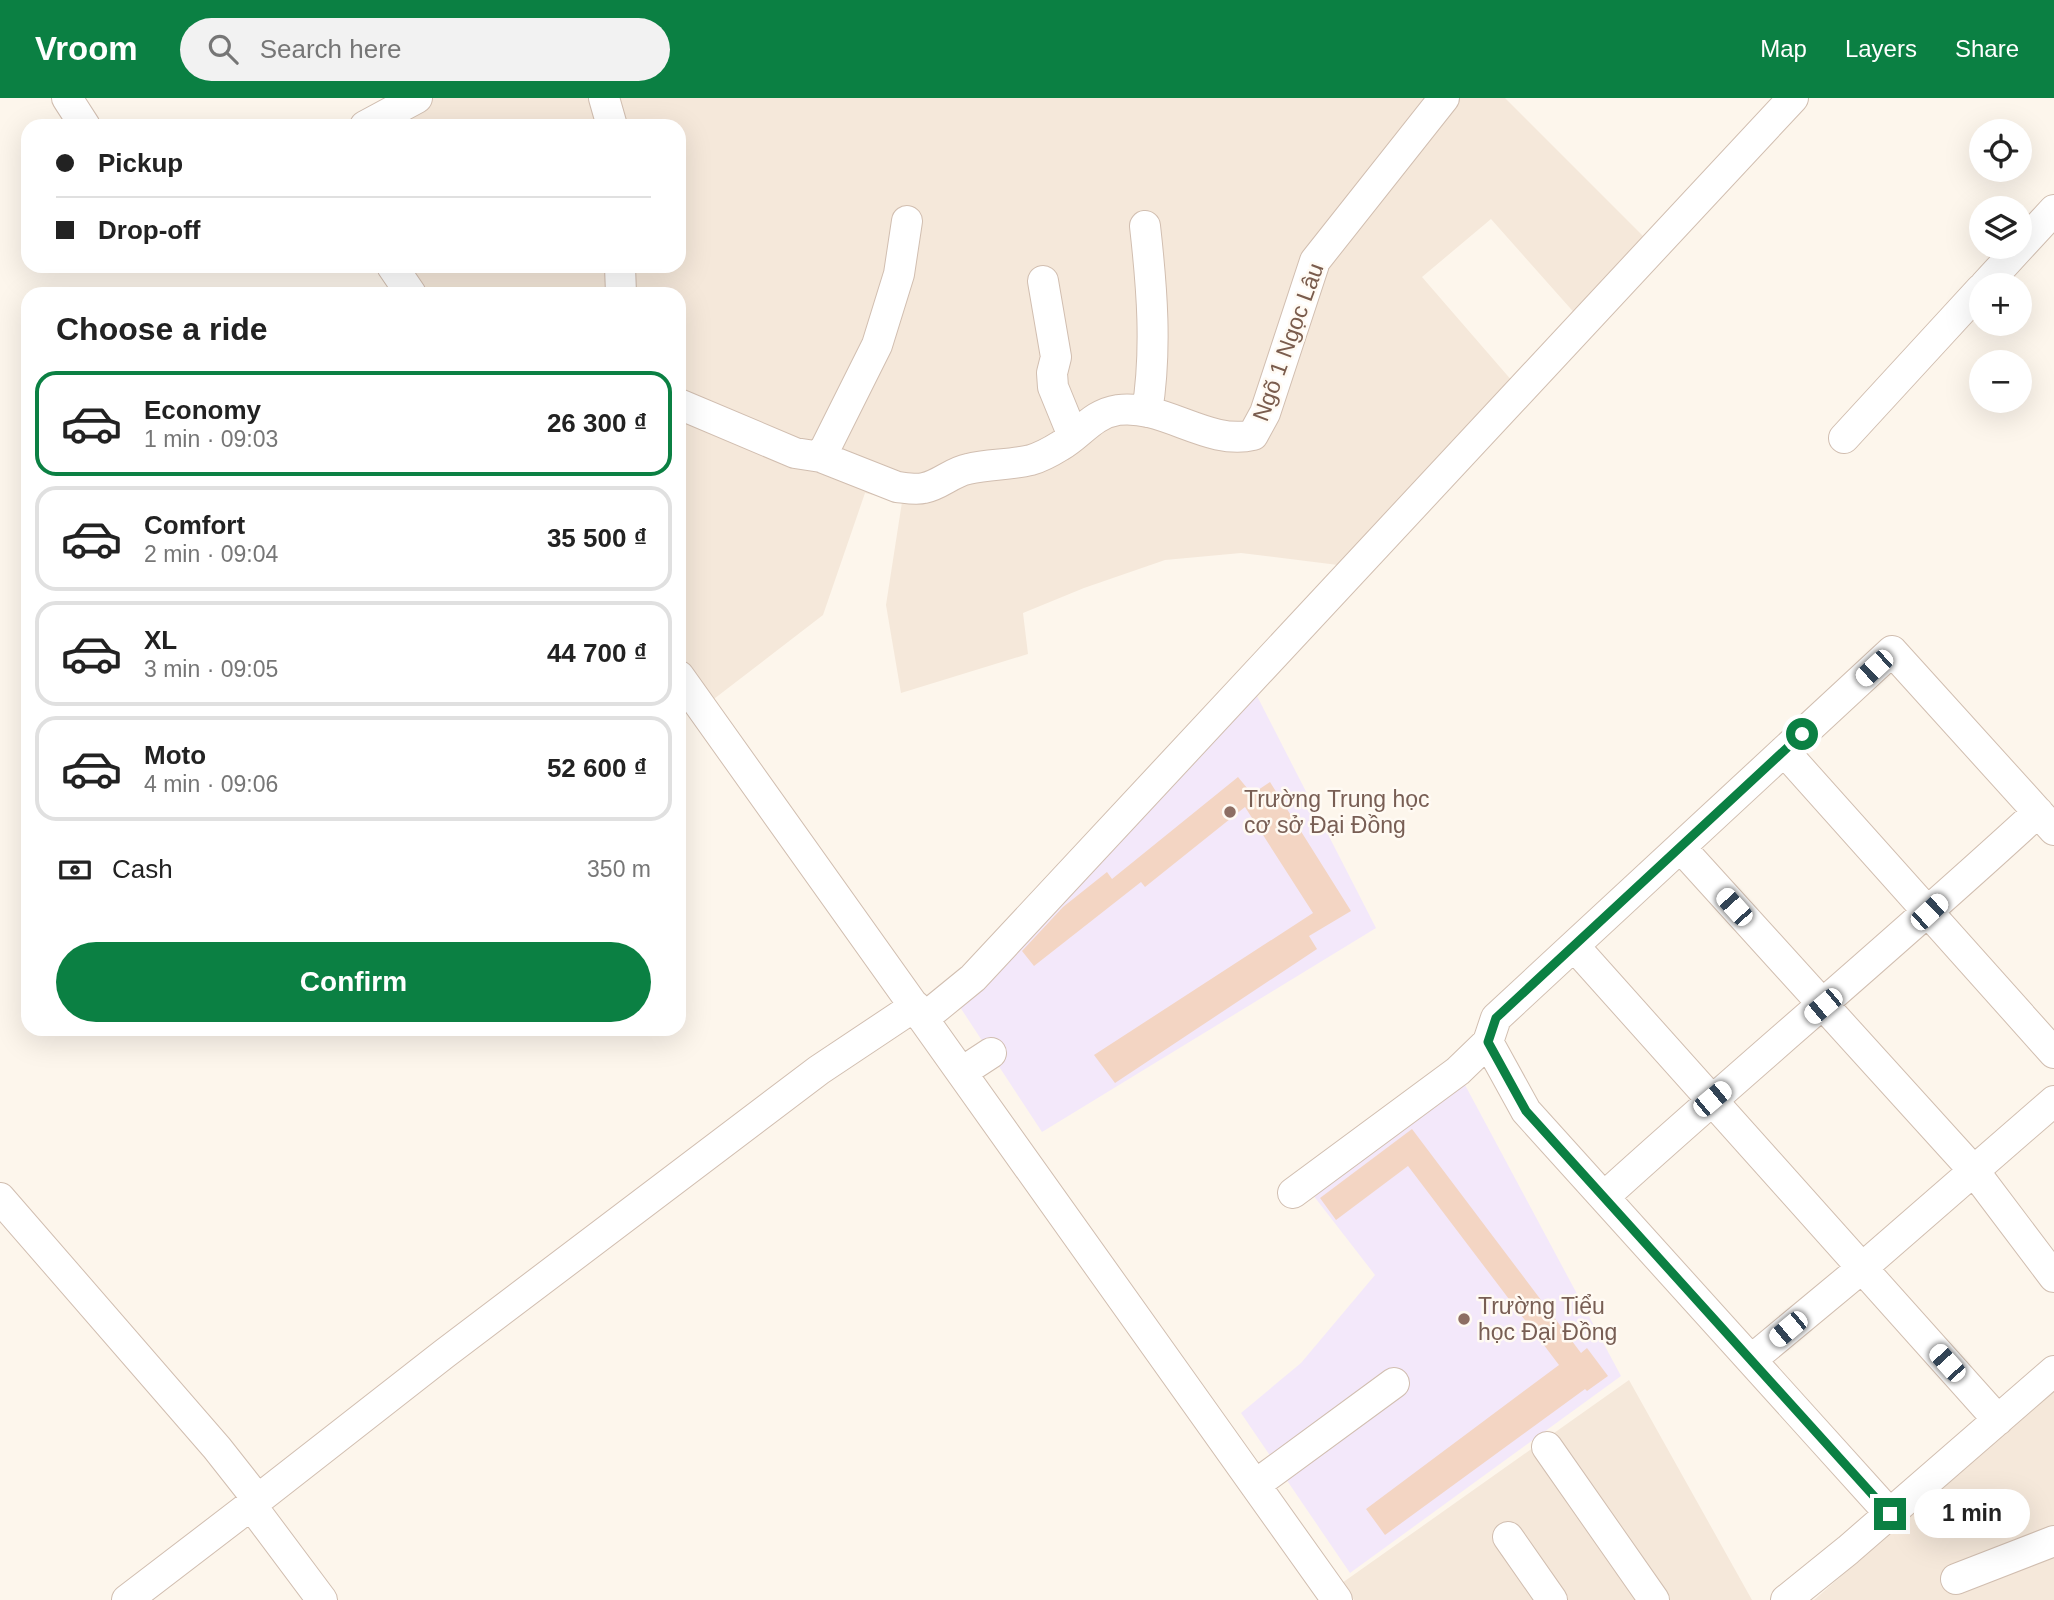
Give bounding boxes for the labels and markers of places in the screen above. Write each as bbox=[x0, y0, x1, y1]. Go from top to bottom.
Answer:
place label: Trường Trung học cơ sở Đại Đồng bbox=[1244, 786, 1430, 838]
marker: Trường Trung học cơ sở Đại Đồng bbox=[1222, 804, 1238, 820]
place label: Trường Tiểu học Đại Đồng bbox=[1478, 1293, 1617, 1345]
marker: Trường Tiểu học Đại Đồng bbox=[1456, 1311, 1472, 1327]

